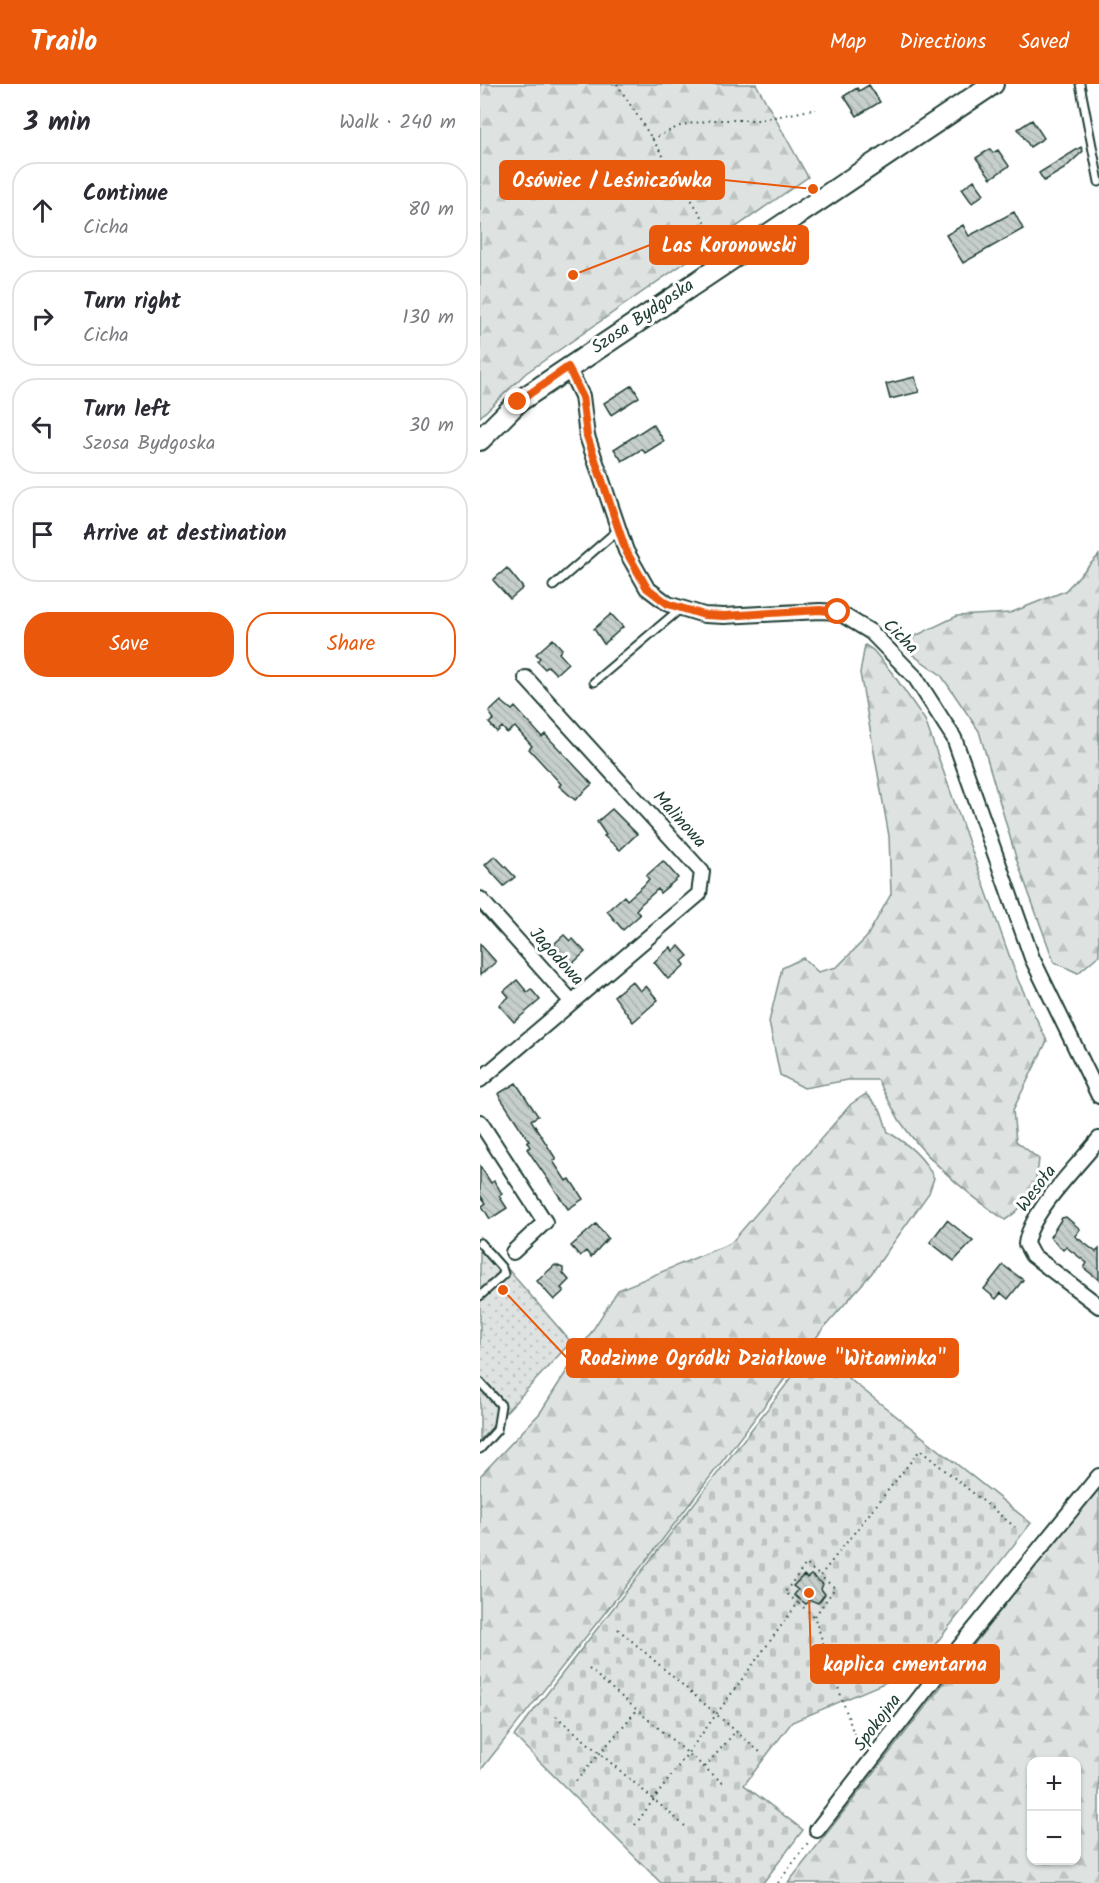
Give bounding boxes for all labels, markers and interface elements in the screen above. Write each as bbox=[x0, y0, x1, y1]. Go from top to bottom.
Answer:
text: Trailo bbox=[30, 20, 97, 65]
text: Map bbox=[830, 26, 866, 59]
text: Directions bbox=[899, 26, 986, 59]
text: Saved bbox=[1019, 26, 1069, 59]
text: 3 min bbox=[24, 102, 91, 144]
text: Walk · 240 m bbox=[339, 107, 456, 139]
callout: Osówiec / Leśniczówka bbox=[500, 161, 724, 199]
text: Osówiec / Leśniczówka bbox=[512, 166, 712, 198]
text: Continue bbox=[83, 177, 168, 212]
icon: ahead bbox=[26, 194, 59, 227]
text: 80 m bbox=[408, 194, 454, 226]
text: Cicha bbox=[83, 212, 129, 244]
callout: Las Koronowski bbox=[650, 226, 808, 264]
text: Las Koronowski bbox=[662, 231, 797, 263]
street label: Szosa Bydgoska bbox=[586, 272, 700, 362]
text: Turn right bbox=[83, 285, 181, 320]
icon: right bbox=[26, 302, 59, 335]
text: 130 m bbox=[402, 302, 454, 334]
text: Cicha bbox=[83, 320, 129, 352]
route end bbox=[504, 388, 530, 414]
text: Turn left bbox=[83, 393, 170, 428]
icon: left bbox=[26, 410, 59, 443]
text: 30 m bbox=[409, 410, 454, 442]
text: Szosa Bydgoska bbox=[83, 428, 215, 460]
text: Arrive at destination bbox=[83, 517, 286, 552]
icon: arrive bbox=[26, 518, 59, 551]
route start bbox=[824, 598, 850, 624]
button: Save bbox=[24, 612, 234, 677]
button: Share bbox=[246, 612, 456, 677]
street label: Cicha bbox=[875, 612, 925, 662]
street label: Malinowa bbox=[645, 784, 713, 856]
street label: Jagodowa bbox=[521, 921, 591, 993]
street label: Wesoła bbox=[1009, 1159, 1065, 1219]
callout: Rodzinne Ogródki Działkowe "Witaminka" bbox=[567, 1339, 958, 1377]
text: Rodzinne Ogródki Działkowe "Witaminka" bbox=[580, 1344, 946, 1376]
callout: kaplica cmentarna bbox=[811, 1645, 999, 1683]
text: kaplica cmentarna bbox=[823, 1650, 987, 1682]
street label: Spokojna bbox=[847, 1688, 909, 1758]
map controls bbox=[1027, 1757, 1081, 1865]
button: + bbox=[1027, 1757, 1081, 1811]
button: − bbox=[1027, 1811, 1081, 1865]

